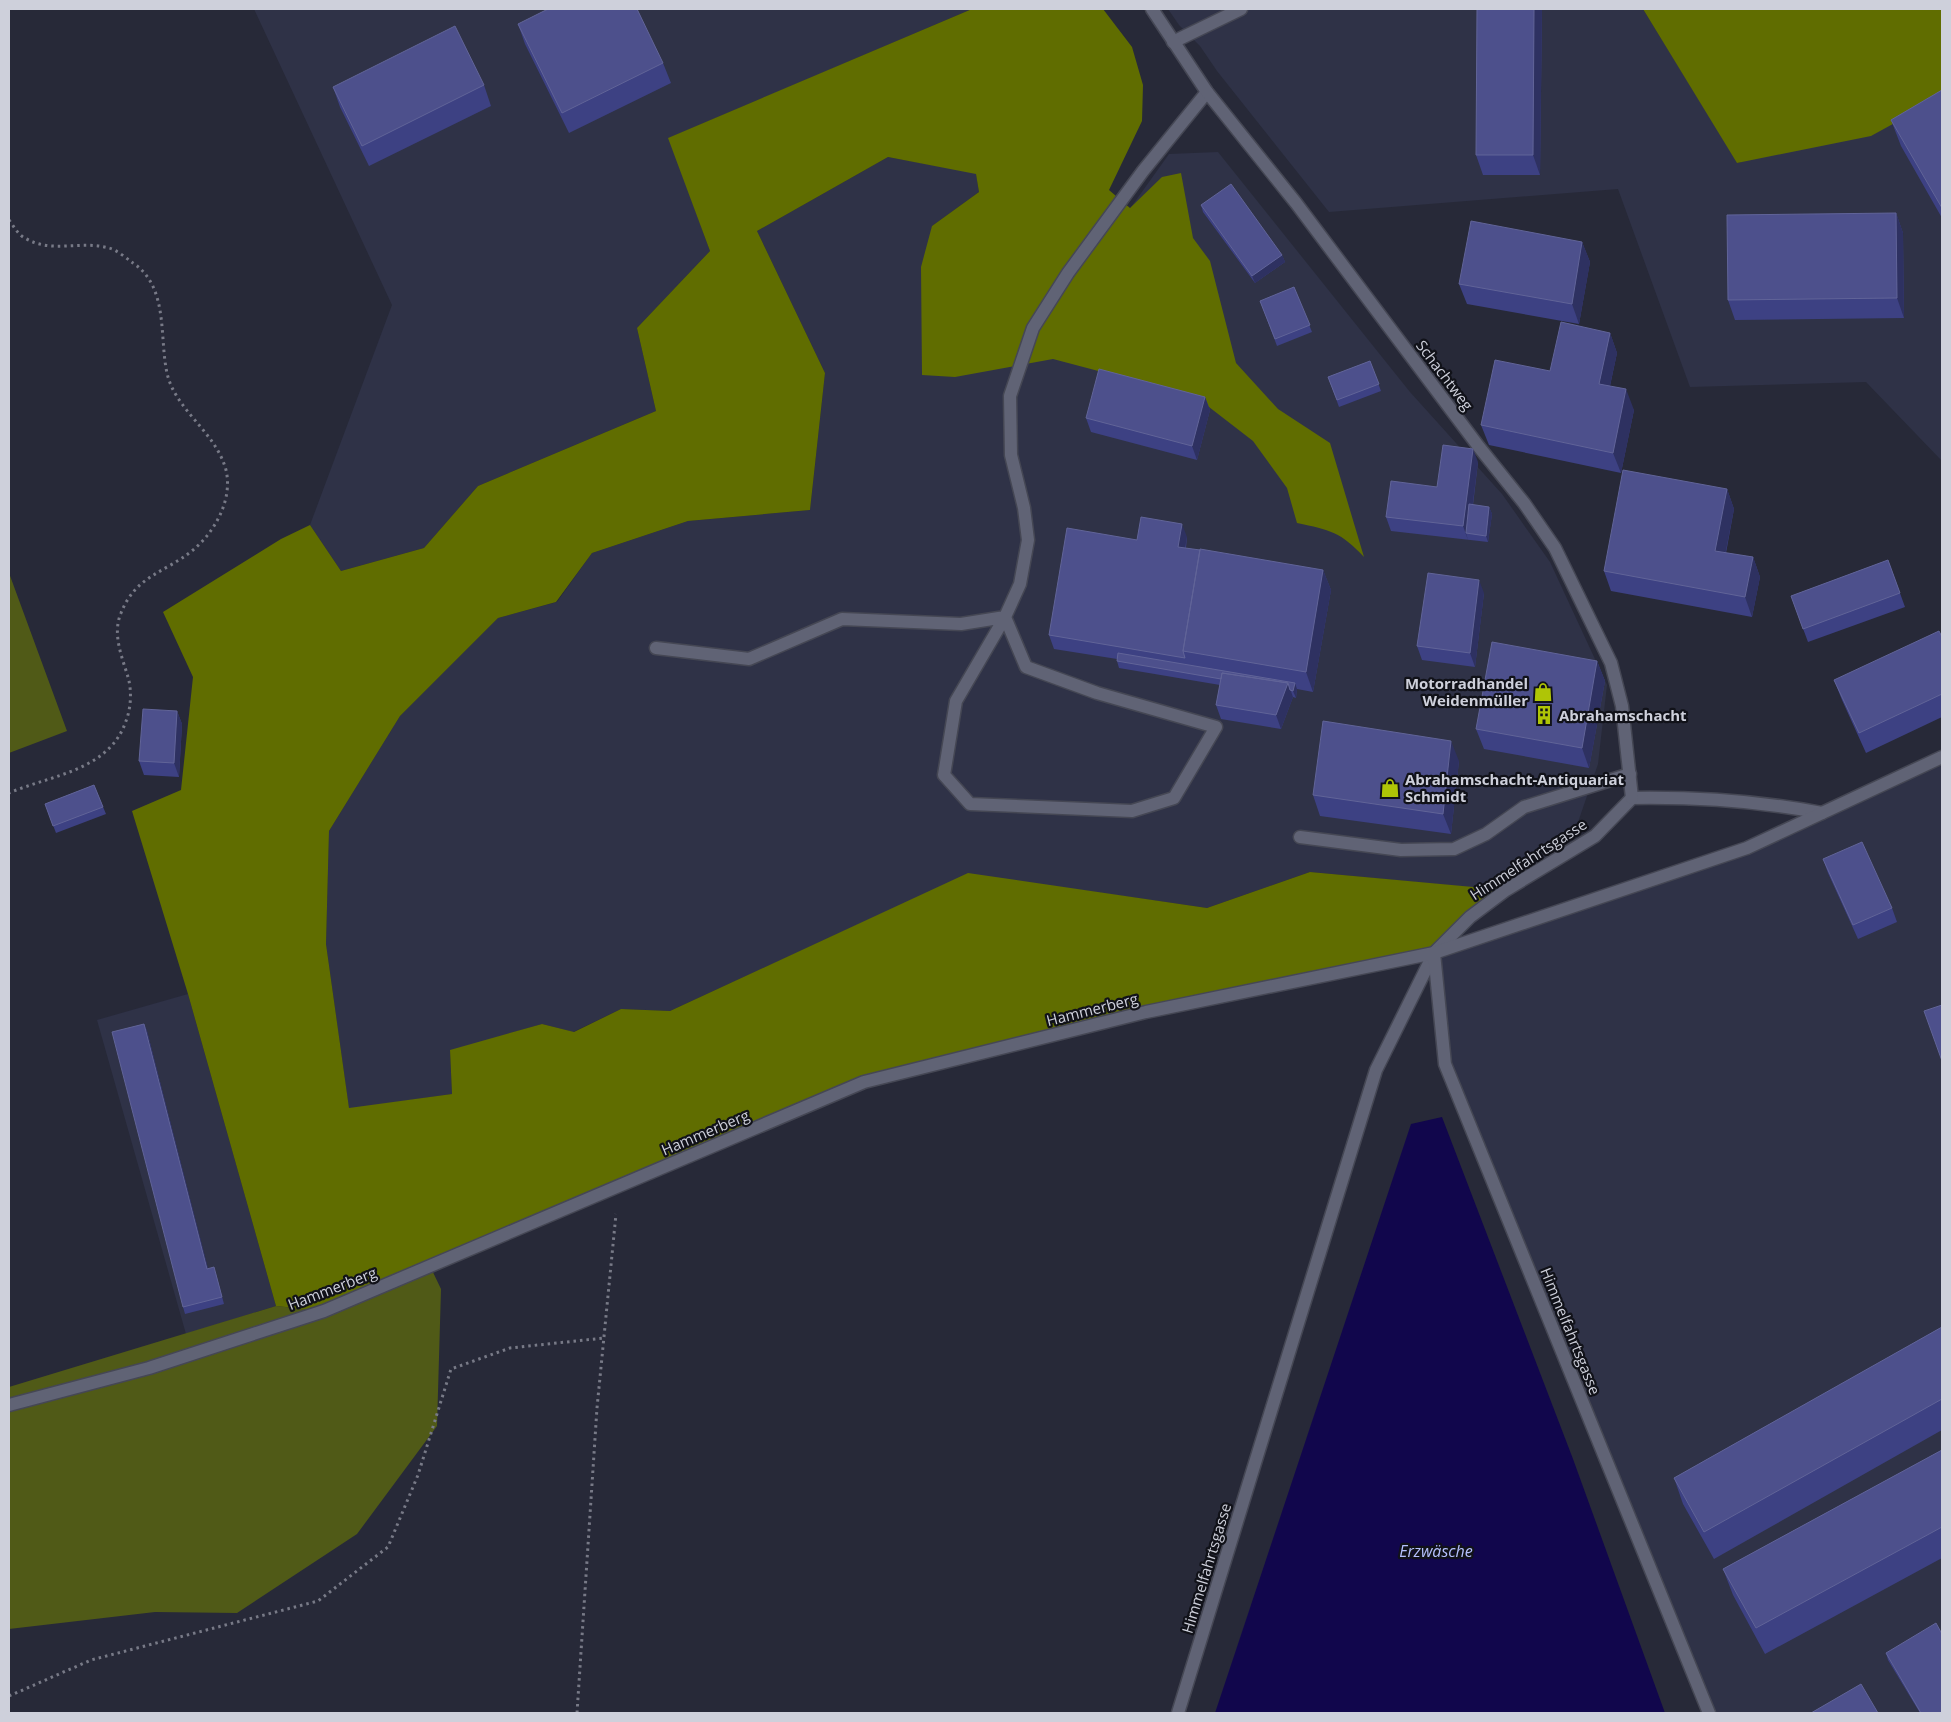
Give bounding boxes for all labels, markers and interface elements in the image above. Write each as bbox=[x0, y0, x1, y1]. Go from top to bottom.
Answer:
street label: Schachtweg bbox=[1412, 336, 1478, 414]
place label: Motorradhandel Weidenmüller bbox=[1405, 673, 1528, 710]
shop icon: Motorradhandel Weidenmüller bbox=[1532, 681, 1554, 703]
building icon: Abrahamschacht bbox=[1533, 704, 1555, 726]
place label: Abrahamschacht bbox=[1559, 705, 1687, 725]
place label: Abrahamschacht-Antiquariat Schmidt bbox=[1405, 769, 1625, 806]
shop icon: Abrahamschacht-Antiquariat Schmidt bbox=[1379, 777, 1401, 799]
street label: Himmelfahrtsgasse bbox=[1466, 814, 1590, 904]
street label: Hammerberg bbox=[1044, 988, 1140, 1030]
street label: Hammerberg bbox=[658, 1105, 752, 1159]
street label: Hammerberg bbox=[285, 1262, 379, 1314]
street label: Himmelfahrtsgasse bbox=[1536, 1265, 1606, 1397]
street label: Himmelfahrtsgasse bbox=[1177, 1500, 1235, 1636]
water label: Erzwäsche bbox=[1399, 1540, 1473, 1562]

